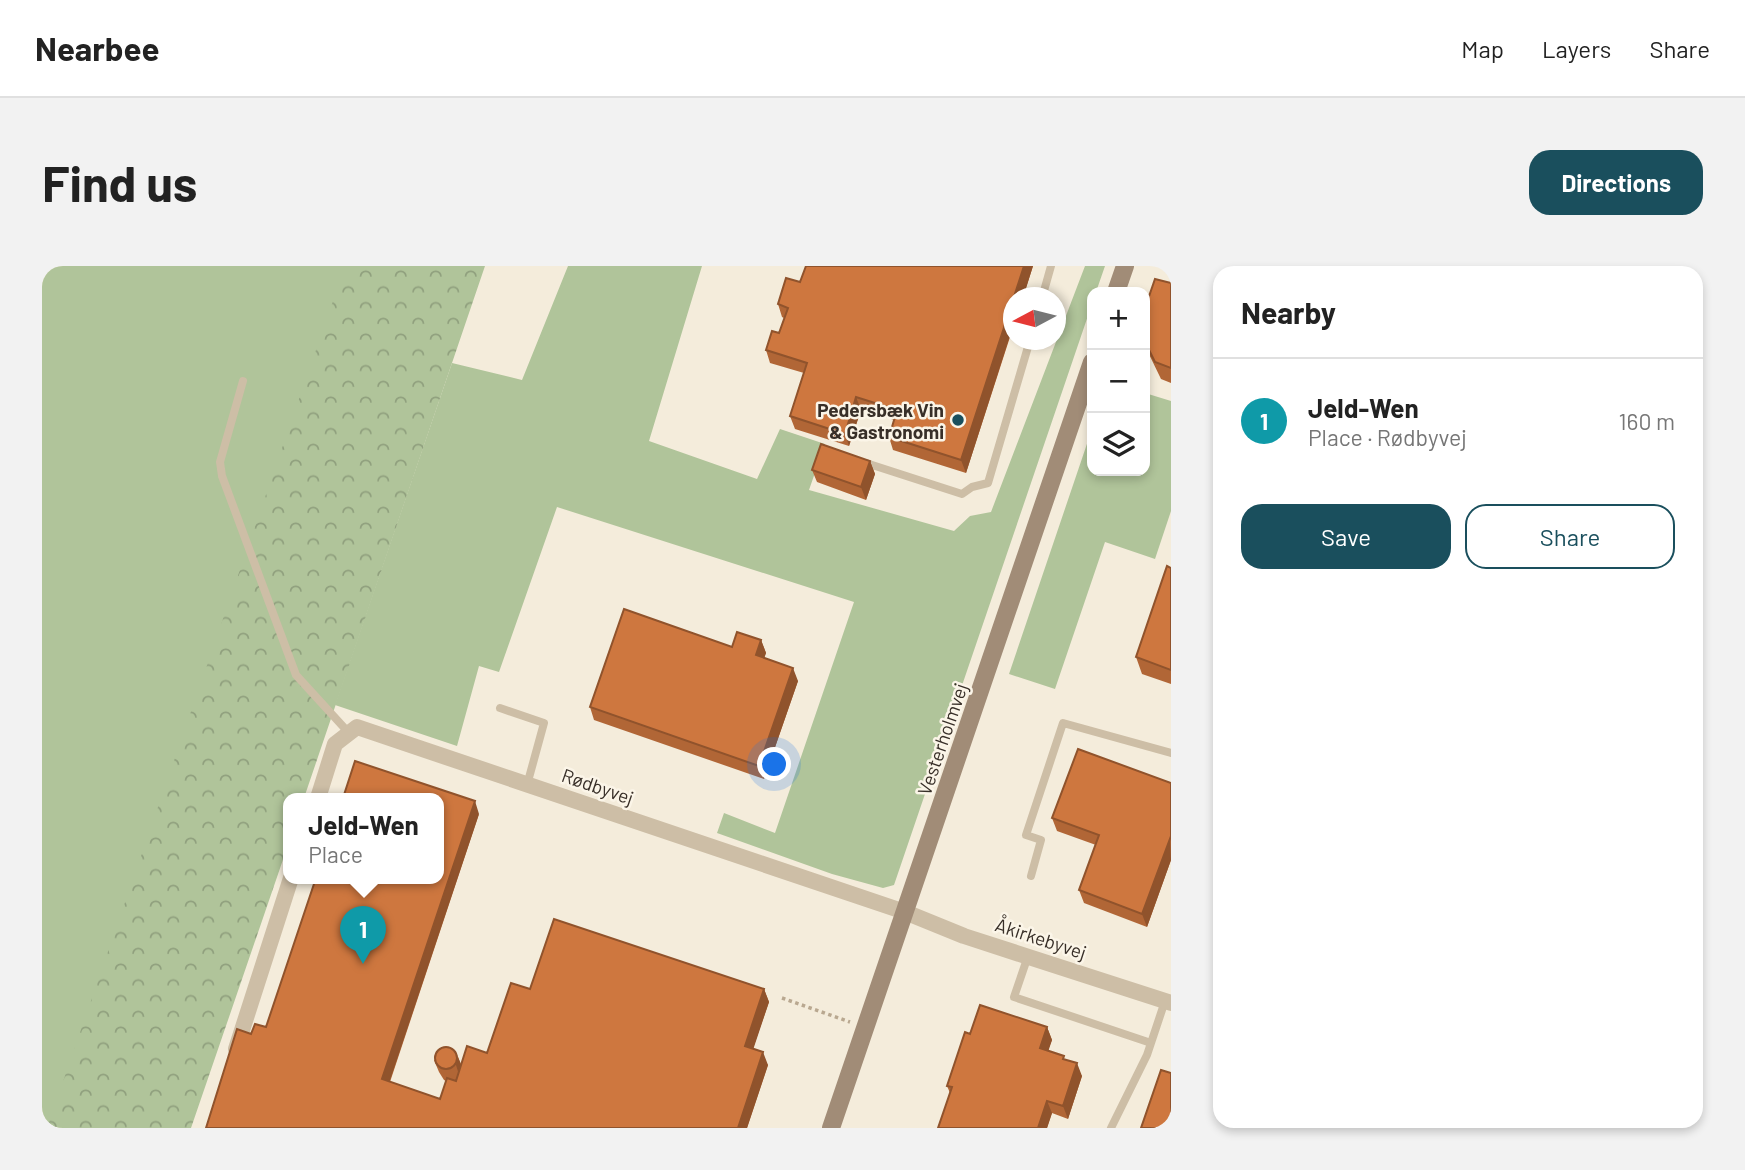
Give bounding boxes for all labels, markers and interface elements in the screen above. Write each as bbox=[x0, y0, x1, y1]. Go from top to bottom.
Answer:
text: Nearbee bbox=[35, 28, 159, 68]
text: Map bbox=[1461, 34, 1504, 63]
text: Layers bbox=[1542, 34, 1611, 63]
text: Share bbox=[1649, 34, 1710, 63]
button: Directions bbox=[1529, 150, 1703, 215]
text: Find us bbox=[42, 153, 197, 212]
north arrow bbox=[1003, 287, 1066, 350]
map controls bbox=[1087, 287, 1150, 476]
button: + bbox=[1087, 287, 1150, 350]
text: Nearby bbox=[1241, 294, 1336, 330]
button: − bbox=[1087, 350, 1150, 413]
text: Jeld-Wen bbox=[1308, 392, 1419, 423]
place label: Pedersbæk Vin & Gastronomi bbox=[817, 398, 944, 443]
text: 1 bbox=[1260, 407, 1268, 435]
text: 160 m bbox=[1618, 407, 1675, 435]
marker: Pedersbæk Vin & Gastronomi bbox=[950, 412, 966, 428]
button: layers bbox=[1087, 413, 1150, 476]
text: Place · Rødbyvej bbox=[1308, 423, 1467, 451]
button: Save bbox=[1241, 504, 1451, 569]
button: Share bbox=[1465, 504, 1675, 569]
street label: Vesterholmvej bbox=[912, 680, 972, 798]
your location bbox=[757, 747, 791, 781]
street label: Rødbyvej bbox=[559, 763, 637, 809]
popup bbox=[283, 793, 444, 884]
text: Jeld-Wen bbox=[308, 809, 419, 840]
text: Place bbox=[308, 840, 363, 868]
pin: 1 bbox=[340, 906, 386, 964]
street label: Åkirkebyvej bbox=[992, 912, 1090, 964]

